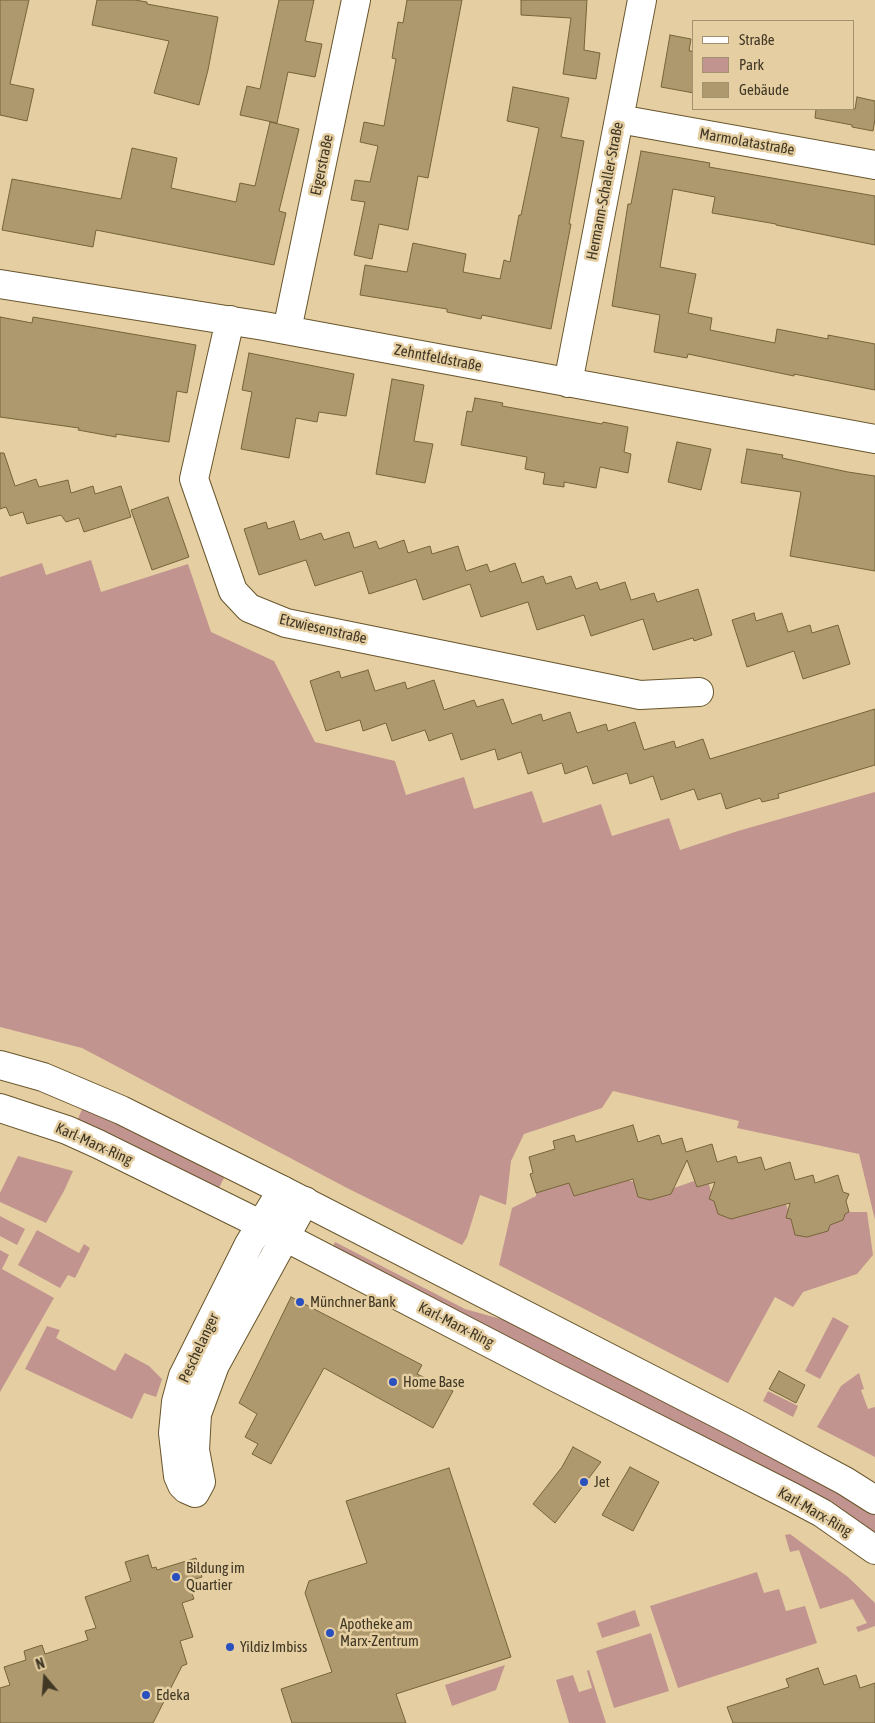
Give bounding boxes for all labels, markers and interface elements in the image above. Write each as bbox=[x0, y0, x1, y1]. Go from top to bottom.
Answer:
legend bbox=[692, 20, 855, 110]
text: Straße bbox=[739, 31, 775, 48]
text: Park bbox=[739, 56, 764, 73]
text: Gebäude bbox=[739, 81, 789, 98]
street label: Hermann-Schaller-Straße bbox=[583, 120, 627, 262]
street label: Marmolatastraße bbox=[698, 125, 796, 159]
street label: Eigerstraße bbox=[307, 133, 337, 197]
street label: Zehntfeldstraße bbox=[393, 341, 483, 375]
street label: Etzwiesenstraße bbox=[277, 610, 369, 648]
street label: Karl-Marx-Ring bbox=[53, 1119, 135, 1169]
place label: Münchner Bank bbox=[310, 1293, 396, 1311]
marker: Münchner Bank bbox=[294, 1296, 306, 1308]
street label: Karl-Marx-Ring bbox=[415, 1298, 497, 1352]
street label: Peschelanger bbox=[175, 1310, 223, 1386]
place label: Home Base bbox=[403, 1373, 465, 1391]
marker: Home Base bbox=[387, 1376, 399, 1388]
place label: Jet bbox=[594, 1473, 610, 1491]
marker: Jet bbox=[578, 1476, 590, 1488]
street label: Karl-Marx-Ring bbox=[775, 1484, 855, 1540]
place label: Bildung im Quartier bbox=[186, 1559, 245, 1594]
marker: Bildung im Quartier bbox=[170, 1571, 182, 1583]
place label: Apotheke am Marx-Zentrum bbox=[340, 1615, 419, 1650]
marker: Apotheke am Marx-Zentrum bbox=[324, 1627, 336, 1639]
place label: Yildiz Imbiss bbox=[240, 1638, 307, 1656]
marker: Yildiz Imbiss bbox=[224, 1641, 236, 1653]
north arrow bbox=[20, 1653, 70, 1703]
text: N bbox=[34, 1655, 47, 1673]
place label: Edeka bbox=[156, 1686, 190, 1704]
marker: Edeka bbox=[140, 1689, 152, 1701]

